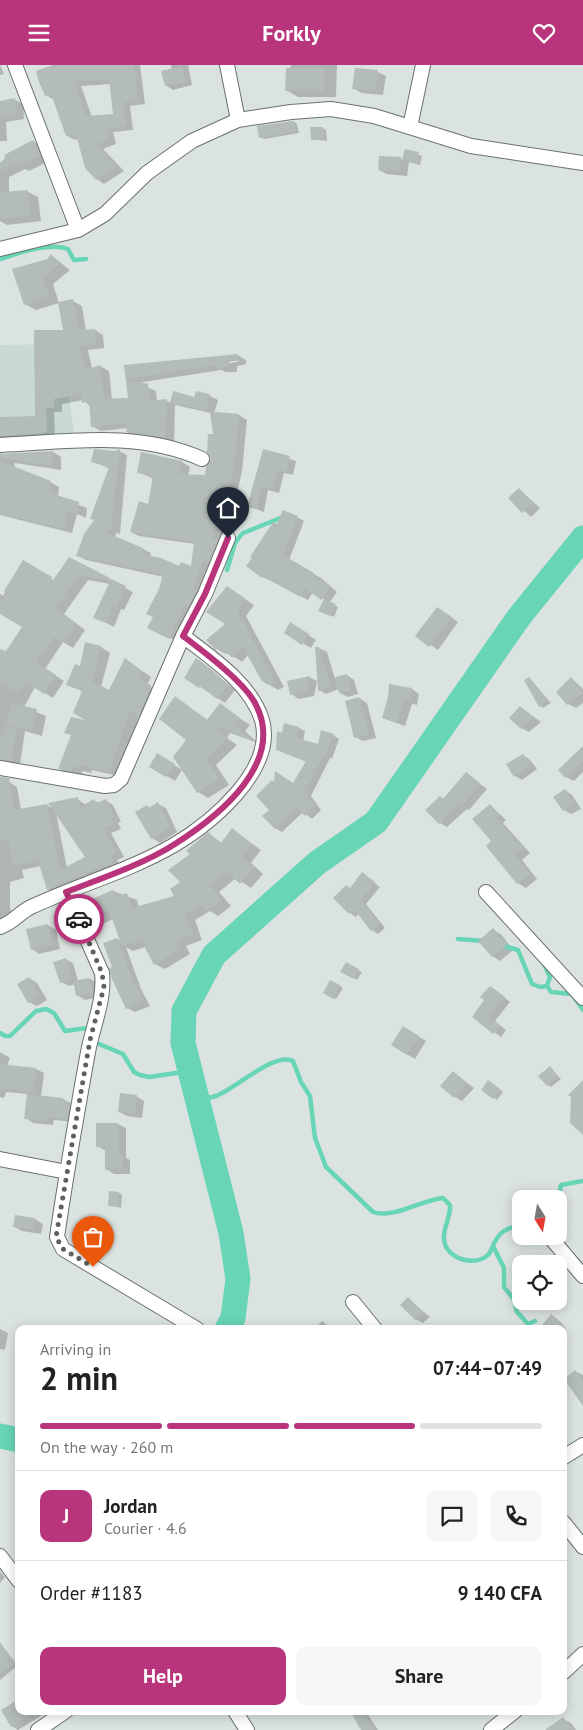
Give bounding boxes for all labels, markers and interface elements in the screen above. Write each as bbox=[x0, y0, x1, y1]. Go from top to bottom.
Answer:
icon: menu bbox=[25, 19, 53, 47]
text: Forkly bbox=[262, 19, 321, 47]
icon: heart bbox=[530, 19, 558, 47]
pin bbox=[207, 487, 249, 538]
icon: home bbox=[214, 494, 242, 522]
courier bbox=[54, 894, 104, 944]
icon: car bbox=[65, 905, 93, 933]
north arrow bbox=[512, 1190, 568, 1245]
map controls bbox=[512, 1190, 567, 1310]
pin bbox=[72, 1216, 114, 1267]
icon: bag bbox=[79, 1223, 107, 1251]
button: locate bbox=[512, 1255, 567, 1310]
text: Arriving in bbox=[40, 1339, 111, 1359]
text: 07:44–07:49 bbox=[433, 1356, 542, 1380]
text: 2 min bbox=[40, 1357, 118, 1399]
text: On the way · 260 m bbox=[40, 1437, 173, 1457]
button: chat bbox=[426, 1490, 478, 1542]
button: phone bbox=[490, 1490, 542, 1542]
text: Jordan bbox=[104, 1494, 157, 1518]
text: J bbox=[63, 1504, 69, 1528]
text: Courier · 4.6 bbox=[104, 1518, 187, 1538]
text: Order #1183 bbox=[40, 1581, 143, 1605]
text: 9 140 CFA bbox=[458, 1581, 542, 1605]
button: Help bbox=[40, 1647, 286, 1705]
button: Share bbox=[296, 1647, 542, 1705]

